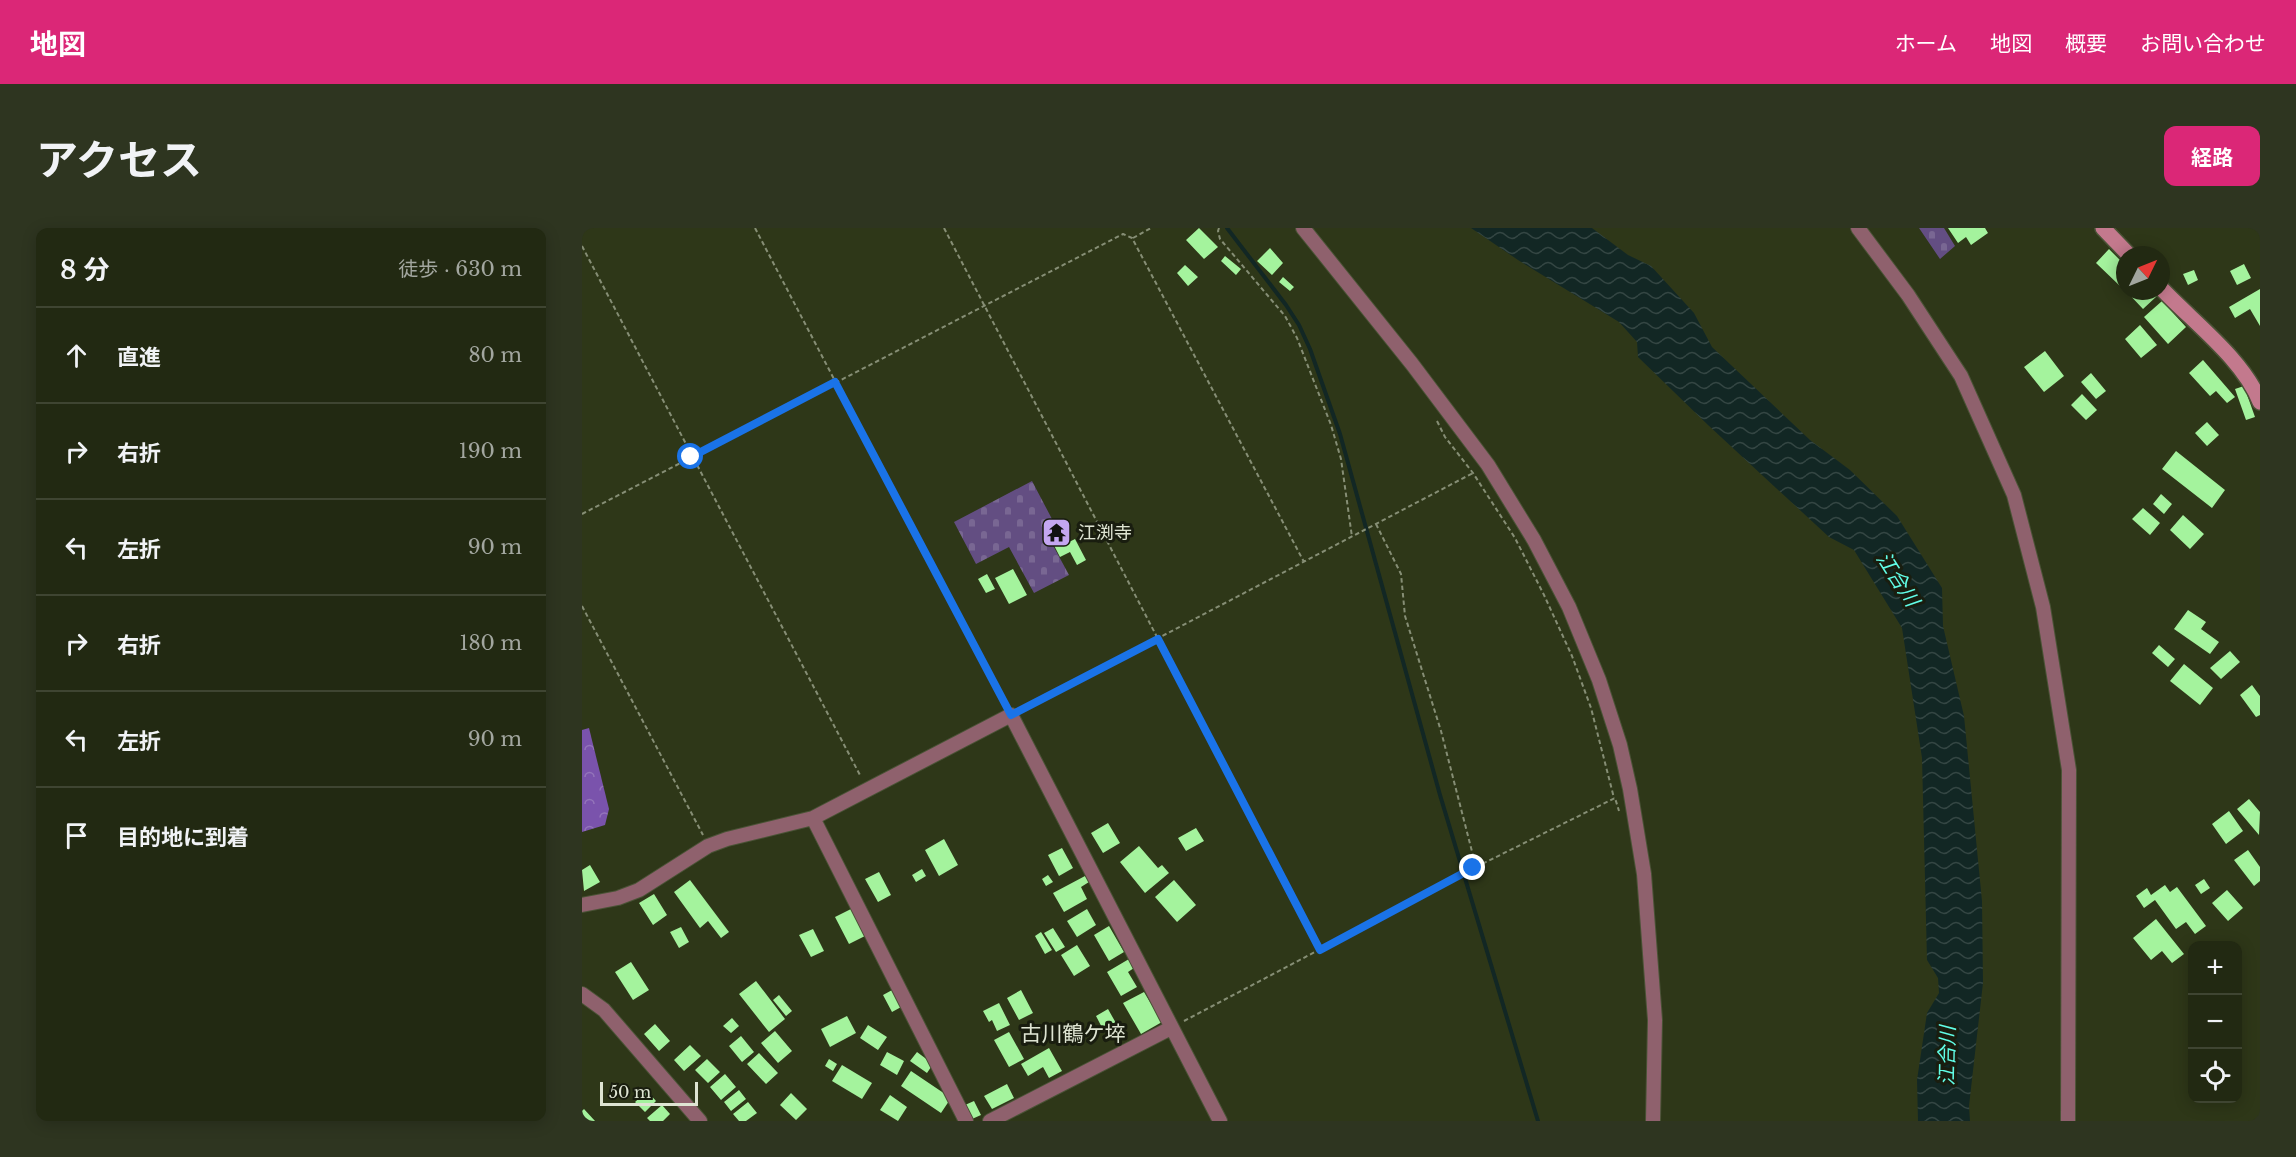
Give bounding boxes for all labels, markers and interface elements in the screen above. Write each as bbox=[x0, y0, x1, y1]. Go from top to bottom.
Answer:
text: 地図 bbox=[30, 27, 86, 62]
text: ホーム bbox=[1895, 31, 1957, 57]
text: 地図 bbox=[1990, 31, 2032, 57]
text: 概要 bbox=[2065, 31, 2107, 57]
text: お問い合わせ bbox=[2140, 31, 2266, 57]
button: 経路 bbox=[2164, 126, 2260, 186]
text: アクセス bbox=[36, 134, 202, 186]
north arrow bbox=[2116, 246, 2170, 300]
text: 8 分 bbox=[60, 254, 109, 286]
text: 徒歩 · 630 m bbox=[398, 257, 522, 281]
icon: ahead bbox=[60, 339, 93, 372]
text: 80 m bbox=[468, 343, 522, 367]
text: 直進 bbox=[117, 344, 161, 371]
icon: right bbox=[60, 435, 93, 468]
text: 190 m bbox=[459, 439, 522, 463]
text: 右折 bbox=[117, 440, 161, 467]
route start bbox=[677, 443, 703, 469]
temple icon: 江渕寺 bbox=[1041, 517, 1073, 549]
place label: 江渕寺 bbox=[1078, 522, 1132, 544]
icon: left bbox=[60, 531, 93, 564]
text: 90 m bbox=[468, 535, 522, 559]
text: 左折 bbox=[117, 536, 161, 563]
water label: 江合川 bbox=[1872, 547, 1925, 612]
icon: right bbox=[60, 627, 93, 660]
text: 180 m bbox=[459, 631, 522, 655]
text: 右折 bbox=[117, 632, 161, 659]
icon: left bbox=[60, 723, 93, 756]
text: 90 m bbox=[468, 727, 522, 751]
text: 左折 bbox=[117, 728, 161, 755]
icon: arrive bbox=[60, 819, 93, 852]
text: 目的地に到着 bbox=[117, 824, 249, 851]
route end bbox=[1459, 854, 1485, 880]
map controls bbox=[2188, 941, 2242, 1103]
button: + bbox=[2188, 941, 2242, 995]
button: − bbox=[2188, 995, 2242, 1049]
district label: 古川鶴ケ埣 bbox=[1021, 1021, 1126, 1047]
water label: 江合川 bbox=[1934, 1024, 1960, 1086]
button: locate bbox=[2188, 1049, 2242, 1103]
scale bar bbox=[600, 1079, 698, 1106]
text: 50 m bbox=[609, 1082, 651, 1102]

